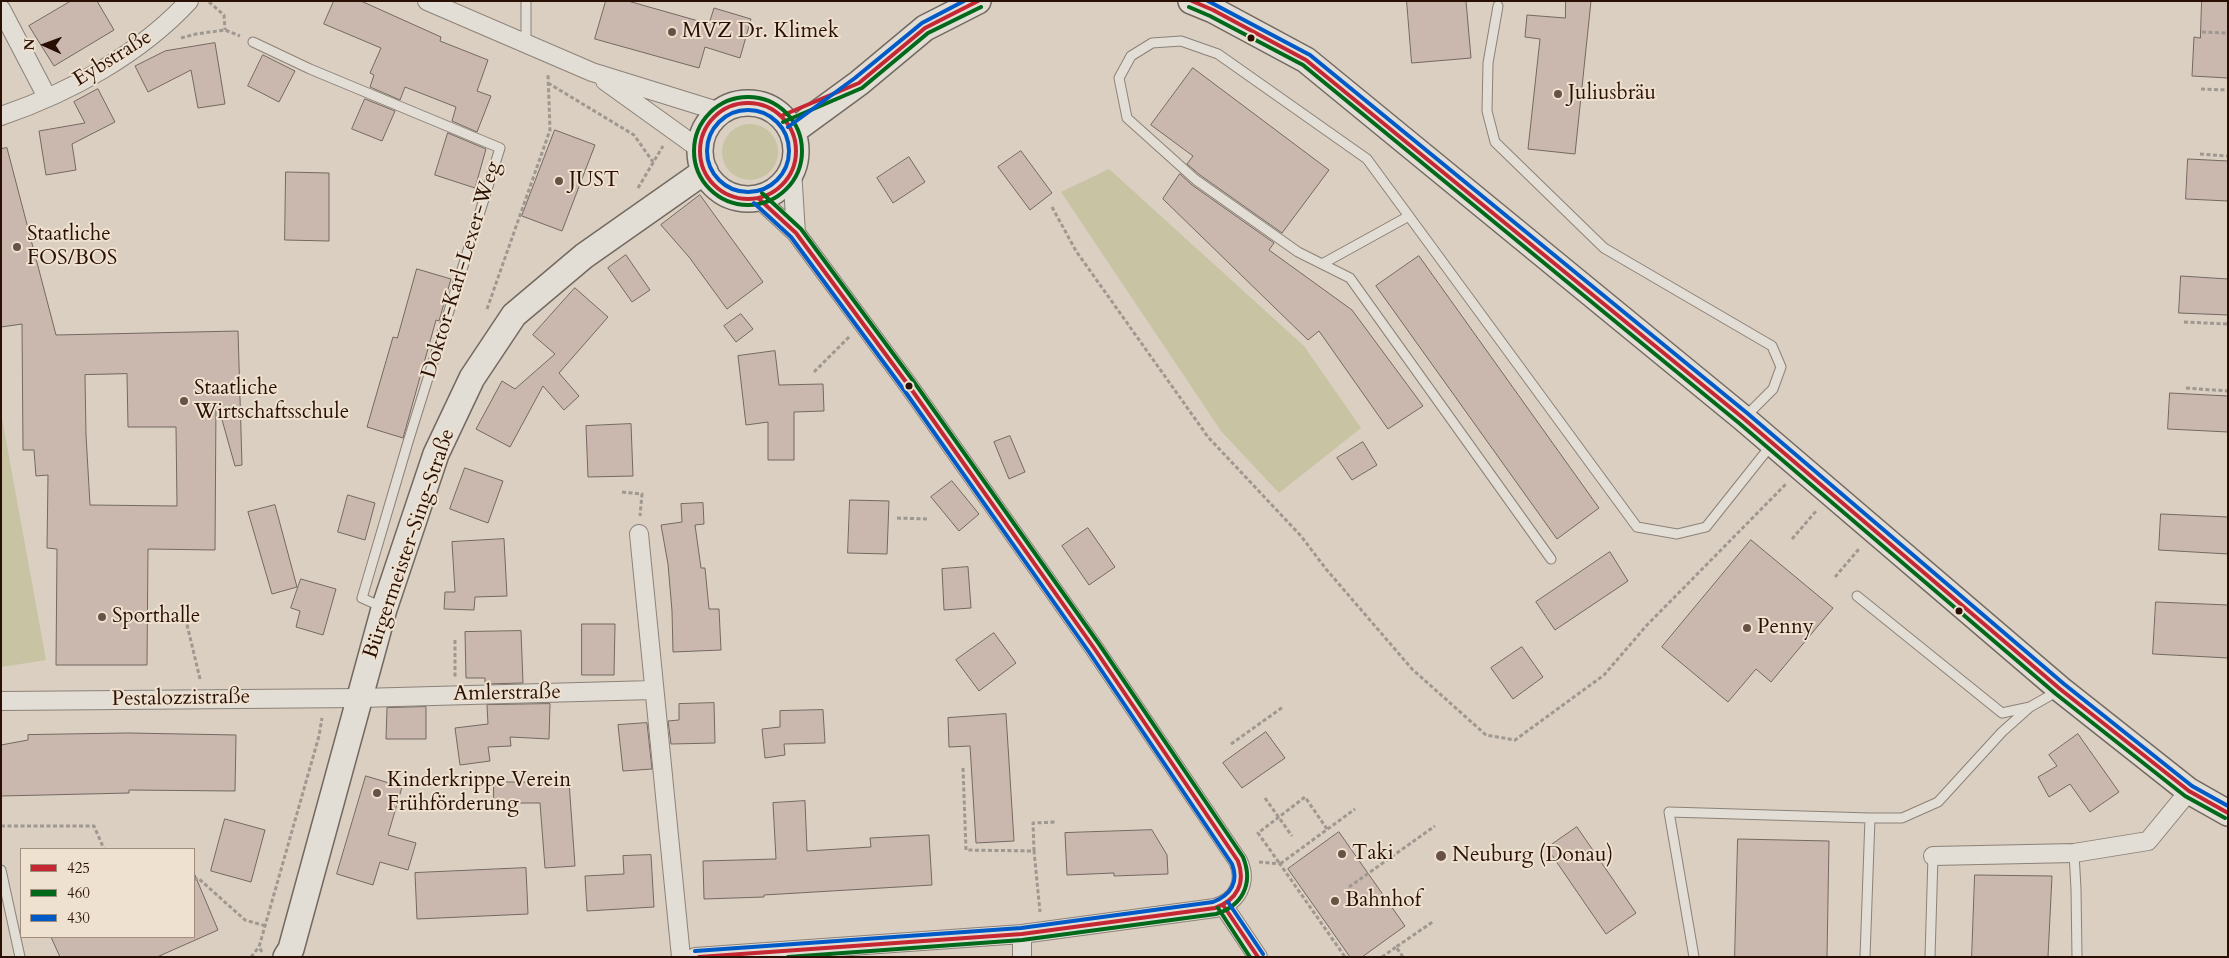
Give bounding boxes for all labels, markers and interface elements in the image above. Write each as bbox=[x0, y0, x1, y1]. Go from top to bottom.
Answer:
place label: MVZ Dr. Klimek bbox=[682, 19, 839, 45]
north arrow bbox=[20, 20, 70, 70]
street label: Eybstraße bbox=[69, 25, 157, 93]
marker: MVZ Dr. Klimek bbox=[666, 26, 678, 38]
unlabelled marker bbox=[1246, 33, 1256, 43]
text: N bbox=[20, 38, 39, 51]
place label: Juliusbräu bbox=[1568, 81, 1656, 107]
marker: Juliusbräu bbox=[1552, 88, 1564, 100]
street label: Doktor-Karl-Lexer-Weg bbox=[417, 159, 507, 381]
place label: JUST bbox=[569, 168, 619, 194]
marker: JUST bbox=[553, 175, 565, 187]
place label: Staatliche FOS/BOS bbox=[27, 222, 117, 272]
marker: Staatliche FOS/BOS bbox=[11, 241, 23, 253]
place label: Staatliche Wirtschaftsschule bbox=[194, 376, 349, 426]
unlabelled marker bbox=[904, 381, 914, 391]
marker: Staatliche Wirtschaftsschule bbox=[178, 395, 190, 407]
street label: Bürgermeister-Sing-Straße bbox=[359, 426, 461, 662]
place label: Sporthalle bbox=[112, 604, 200, 630]
unlabelled marker bbox=[1954, 606, 1964, 616]
marker: Sporthalle bbox=[96, 611, 108, 623]
place label: Penny bbox=[1757, 615, 1814, 641]
marker: Penny bbox=[1741, 622, 1753, 634]
street label: Amlerstraße bbox=[453, 680, 561, 708]
street label: Pestalozzistraße bbox=[112, 685, 250, 713]
place label: Kinderkrippe Verein Frühförderung bbox=[387, 768, 571, 818]
marker: Kinderkrippe Verein Frühförderung bbox=[371, 787, 383, 799]
place label: Taki bbox=[1352, 841, 1394, 867]
place label: Neuburg (Donau) bbox=[1452, 843, 1613, 869]
legend bbox=[20, 848, 195, 938]
marker: Taki bbox=[1336, 848, 1348, 860]
marker: Neuburg (Donau) bbox=[1434, 849, 1448, 863]
text: 425 bbox=[67, 858, 90, 878]
text: 460 bbox=[67, 883, 90, 903]
place label: Bahnhof bbox=[1345, 888, 1421, 914]
marker: Bahnhof bbox=[1329, 895, 1341, 907]
text: 430 bbox=[67, 908, 90, 928]

